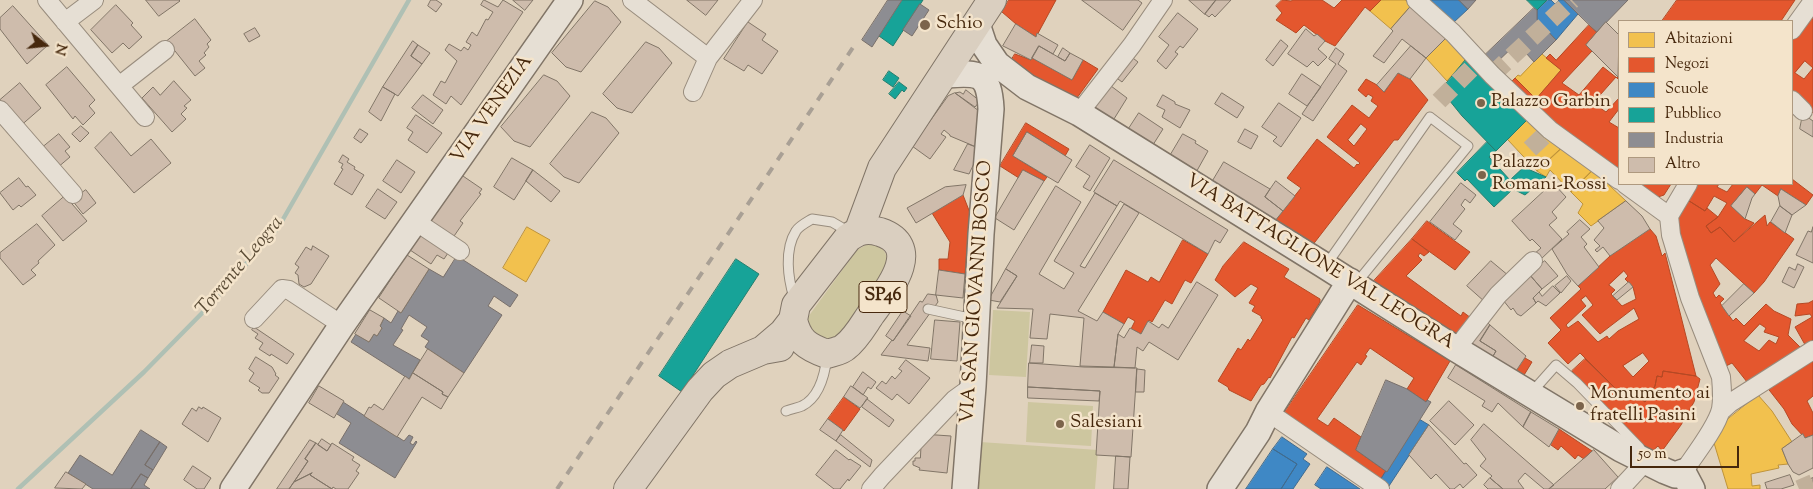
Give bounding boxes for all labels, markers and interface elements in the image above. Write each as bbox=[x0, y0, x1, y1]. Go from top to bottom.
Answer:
place label: Schio bbox=[936, 14, 983, 36]
marker: Schio bbox=[918, 18, 932, 32]
north arrow bbox=[20, 20, 70, 70]
legend bbox=[1618, 20, 1793, 185]
text: Abitazioni bbox=[1665, 29, 1733, 50]
text: N bbox=[48, 41, 71, 57]
street label: VIA VENEZIA bbox=[447, 52, 539, 168]
text: Negozi bbox=[1665, 54, 1709, 75]
text: Scuole bbox=[1665, 79, 1709, 100]
place label: Palazzo Garbin bbox=[1491, 92, 1611, 114]
marker: Palazzo Garbin bbox=[1475, 97, 1487, 109]
text: Pubblico bbox=[1665, 104, 1721, 125]
text: Industria bbox=[1665, 129, 1723, 150]
place label: Palazzo Romani-Rossi bbox=[1492, 153, 1607, 197]
text: Altro bbox=[1665, 154, 1700, 175]
street label: VIA SAN GIOVANNI BOSCO bbox=[957, 160, 999, 424]
marker: Palazzo Romani-Rossi bbox=[1476, 169, 1488, 181]
street label: VIA BATTAGLIONE VAL LEOGRA bbox=[1180, 170, 1458, 356]
water label: Torrente Leogra bbox=[192, 212, 290, 322]
road number: SP46 bbox=[859, 282, 907, 312]
place label: Monumento ai fratelli Pasini bbox=[1590, 384, 1710, 428]
marker: Monumento ai fratelli Pasini bbox=[1574, 400, 1586, 412]
place label: Salesiani bbox=[1070, 413, 1142, 435]
marker: Salesiani bbox=[1054, 418, 1066, 430]
scale bar bbox=[1633, 436, 1742, 468]
text: 50 m bbox=[1638, 444, 1667, 465]

